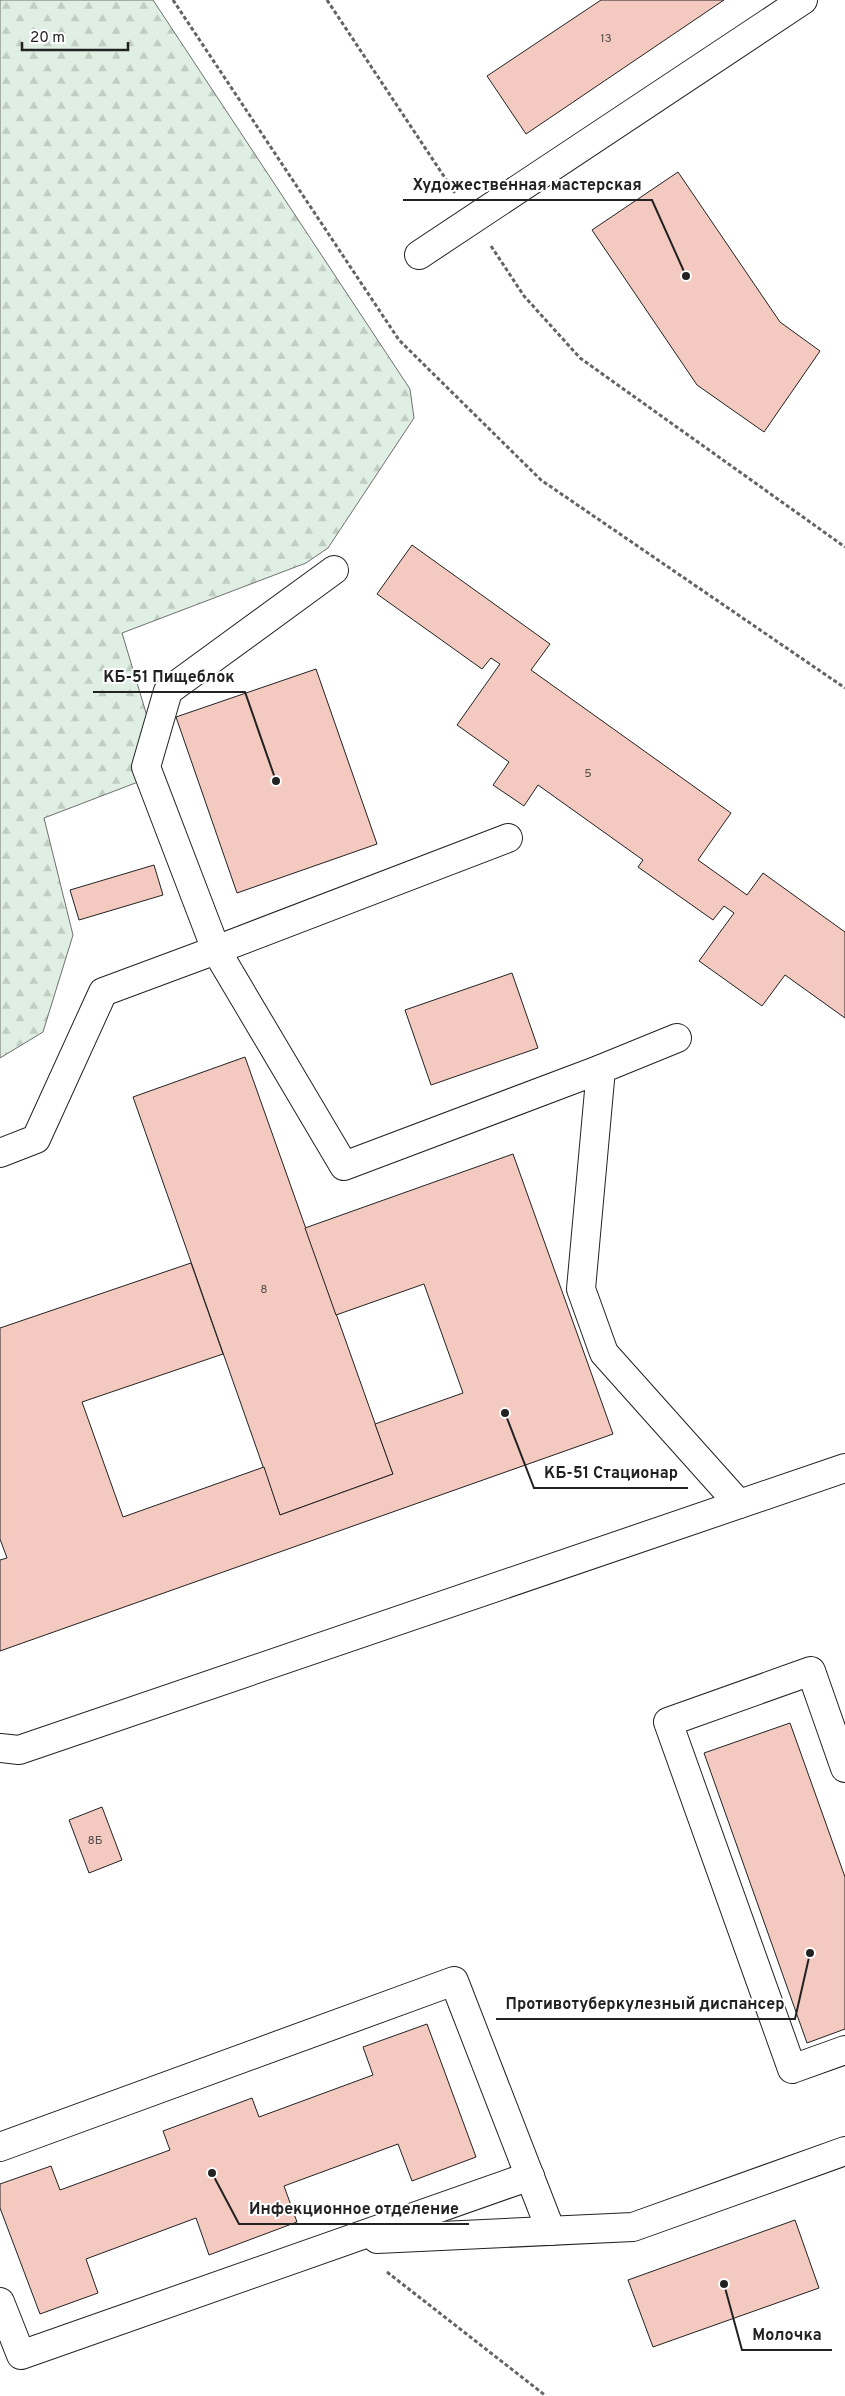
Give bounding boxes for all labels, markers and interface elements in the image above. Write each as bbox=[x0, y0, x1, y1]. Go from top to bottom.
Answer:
scale bar bbox=[22, 20, 129, 52]
text: 20 m bbox=[30, 29, 65, 48]
house number: 13 bbox=[600, 31, 612, 47]
callout: Художественная мастерская bbox=[403, 169, 652, 200]
text: Художественная мастерская bbox=[412, 176, 642, 196]
callout: КБ-51 Пищеблок bbox=[93, 661, 245, 692]
text: КБ-51 Пищеблок bbox=[103, 668, 235, 688]
house number: 5 bbox=[584, 766, 592, 782]
house number: 8 bbox=[260, 1282, 268, 1298]
callout: КБ-51 Стационар bbox=[534, 1457, 688, 1488]
text: КБ-51 Стационар bbox=[544, 1464, 678, 1484]
house number: 8Б bbox=[87, 1833, 103, 1849]
callout: Противотуберкулезный диспансер bbox=[496, 1988, 795, 2019]
text: Противотуберкулезный диспансер bbox=[506, 1995, 784, 2015]
callout: Инфекционное отделение bbox=[239, 2193, 469, 2224]
text: Инфекционное отделение bbox=[249, 2200, 459, 2220]
callout: Молочка bbox=[742, 2319, 832, 2350]
text: Молочка bbox=[752, 2326, 822, 2346]

